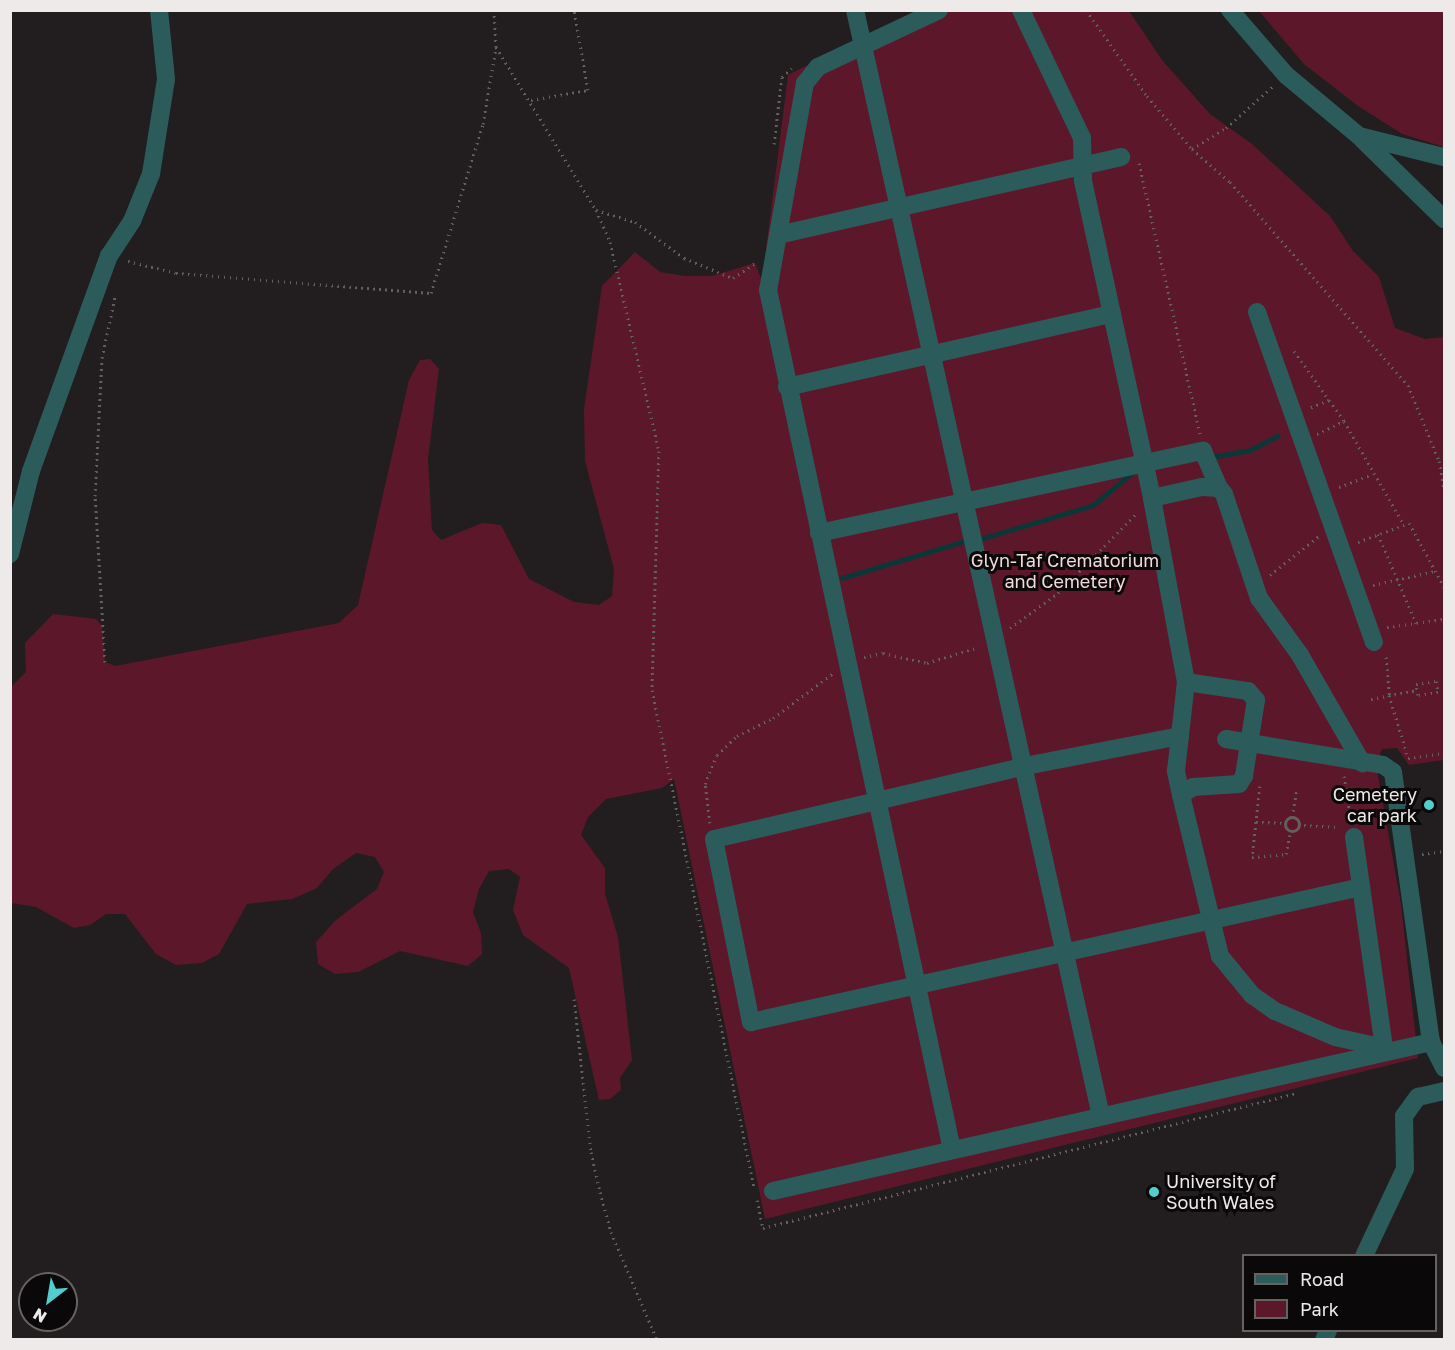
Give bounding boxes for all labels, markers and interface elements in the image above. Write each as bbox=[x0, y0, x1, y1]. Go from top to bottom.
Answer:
park label: Glyn-Taf Crematorium and Cemetery bbox=[971, 550, 1159, 592]
place label: Cemetery car park bbox=[1333, 784, 1417, 826]
marker: Cemetery car park bbox=[1422, 798, 1436, 812]
place label: University of South Wales bbox=[1166, 1171, 1276, 1214]
marker: University of South Wales bbox=[1147, 1185, 1161, 1199]
legend bbox=[1242, 1254, 1437, 1332]
text: Road bbox=[1300, 1268, 1344, 1290]
north arrow bbox=[18, 1272, 78, 1332]
text: Park bbox=[1300, 1298, 1339, 1320]
text: N bbox=[29, 1304, 50, 1327]

